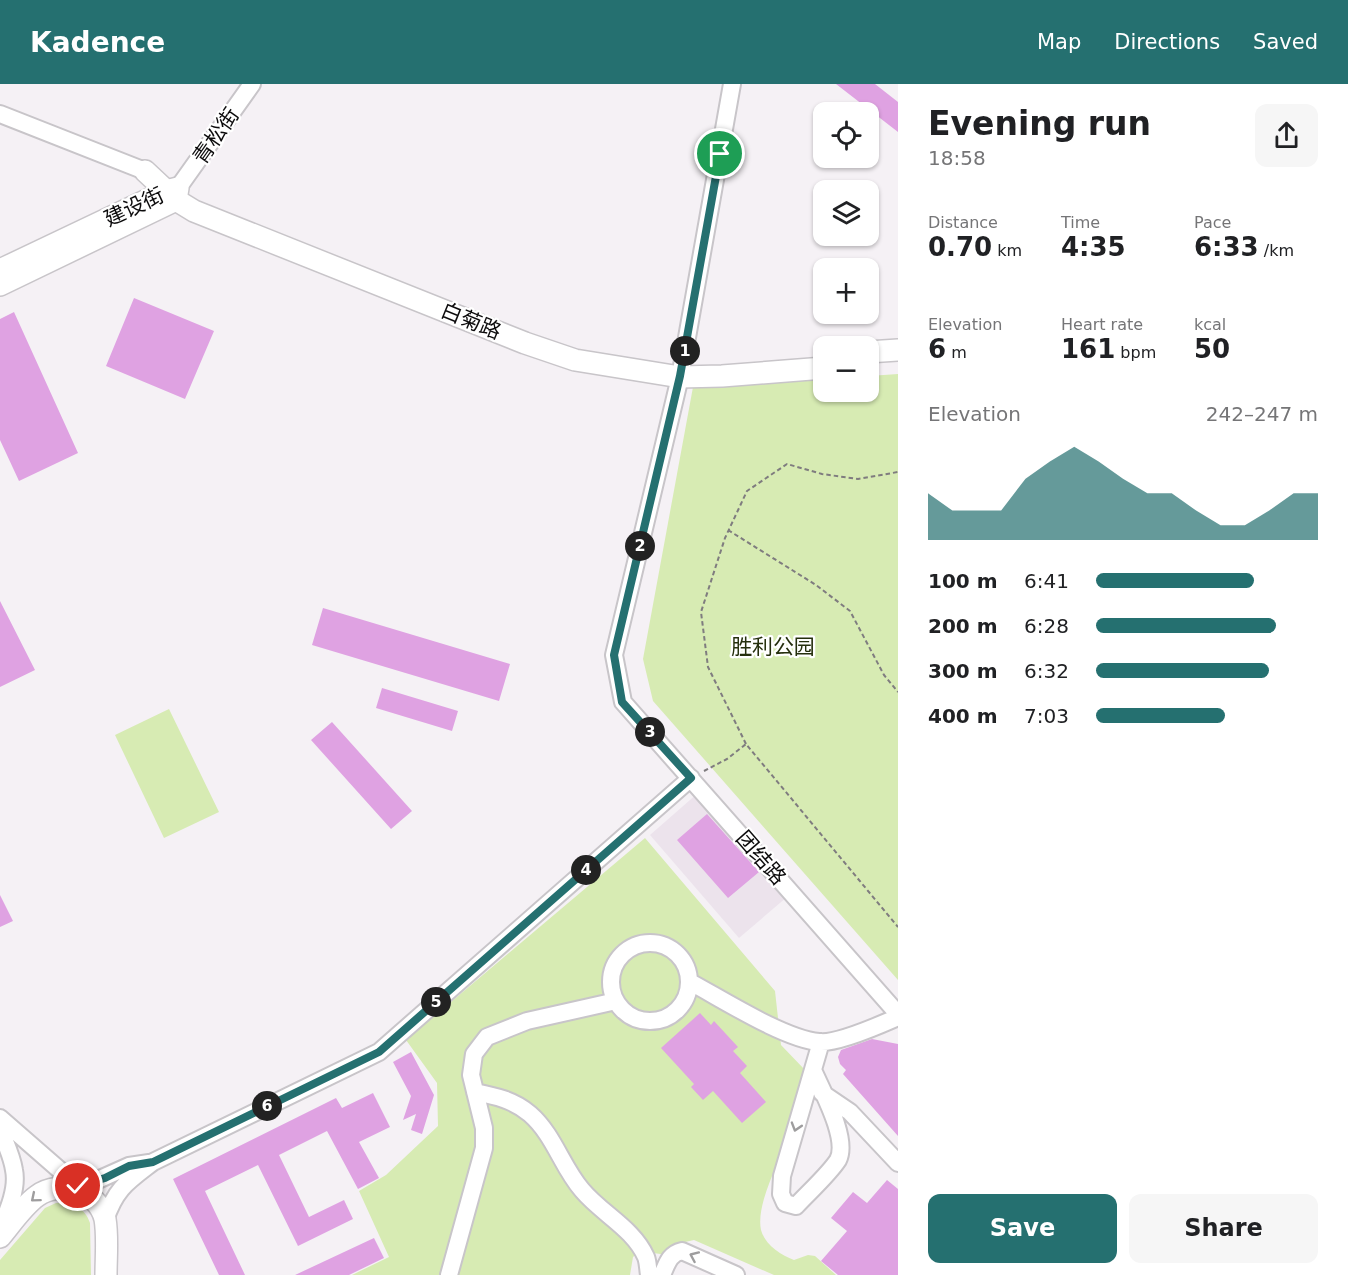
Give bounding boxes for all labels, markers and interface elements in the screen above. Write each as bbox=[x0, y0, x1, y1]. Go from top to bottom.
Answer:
text: Kadence bbox=[30, 26, 165, 59]
text: Map bbox=[1037, 30, 1081, 54]
text: Directions bbox=[1114, 30, 1220, 54]
text: Saved bbox=[1253, 30, 1318, 54]
map controls bbox=[813, 102, 879, 402]
button: locate bbox=[813, 102, 879, 168]
street label: 青松街 bbox=[188, 103, 244, 169]
text: Evening run bbox=[928, 104, 1151, 143]
button: share bbox=[1255, 104, 1318, 167]
pin bbox=[694, 128, 745, 179]
icon: arrive bbox=[703, 137, 736, 170]
text: 18:58 bbox=[928, 146, 986, 170]
button: layers bbox=[813, 180, 879, 246]
street label: 建设街 bbox=[100, 183, 168, 231]
text: Distance bbox=[928, 213, 998, 232]
text: Time bbox=[1061, 213, 1100, 232]
text: Pace bbox=[1194, 213, 1231, 232]
text: 0.70 bbox=[928, 232, 992, 262]
text: 4:35 bbox=[1061, 232, 1126, 262]
text: 6:33 bbox=[1194, 232, 1259, 262]
text: km bbox=[992, 241, 1022, 260]
text: /km bbox=[1259, 241, 1294, 260]
button: + bbox=[813, 258, 879, 324]
street label: 白菊路 bbox=[437, 298, 505, 344]
text: Elevation bbox=[928, 315, 1002, 334]
text: Heart rate bbox=[1061, 315, 1143, 334]
text: kcal bbox=[1194, 315, 1226, 334]
text: 6 bbox=[928, 334, 946, 364]
text: 161 bbox=[1061, 334, 1115, 364]
text: 50 bbox=[1194, 334, 1230, 364]
pin: 1 bbox=[670, 336, 700, 366]
button: − bbox=[813, 336, 879, 402]
text: 1 bbox=[679, 341, 691, 360]
text: m bbox=[946, 343, 967, 362]
text: bpm bbox=[1115, 343, 1156, 362]
text: Elevation bbox=[928, 402, 1021, 426]
text: 242–247 m bbox=[1206, 402, 1318, 426]
pin: 2 bbox=[625, 531, 655, 561]
text: 2 bbox=[634, 536, 646, 555]
text: 100 m bbox=[928, 569, 998, 593]
text: 6:41 bbox=[1024, 569, 1069, 593]
text: 200 m bbox=[928, 614, 998, 638]
text: 6:28 bbox=[1024, 614, 1069, 638]
park label: 胜利公园 bbox=[731, 635, 815, 659]
text: 300 m bbox=[928, 659, 998, 683]
text: 6:32 bbox=[1024, 659, 1069, 683]
text: 400 m bbox=[928, 704, 998, 728]
text: 7:03 bbox=[1024, 704, 1069, 728]
pin: 3 bbox=[635, 717, 665, 747]
text: 3 bbox=[644, 722, 656, 741]
street label: 团结路 bbox=[731, 826, 791, 890]
pin: 4 bbox=[571, 855, 601, 885]
text: 4 bbox=[580, 860, 592, 879]
pin: 5 bbox=[421, 987, 451, 1017]
text: 5 bbox=[430, 992, 442, 1011]
pin: 6 bbox=[252, 1091, 282, 1121]
text: 6 bbox=[261, 1096, 273, 1115]
one-way arrow bbox=[791, 1121, 803, 1131]
pin bbox=[52, 1160, 103, 1211]
icon: check bbox=[61, 1169, 94, 1202]
one-way arrow bbox=[31, 1191, 42, 1202]
button: Save bbox=[928, 1194, 1117, 1263]
button: Share bbox=[1129, 1194, 1318, 1263]
one-way arrow bbox=[689, 1251, 700, 1263]

